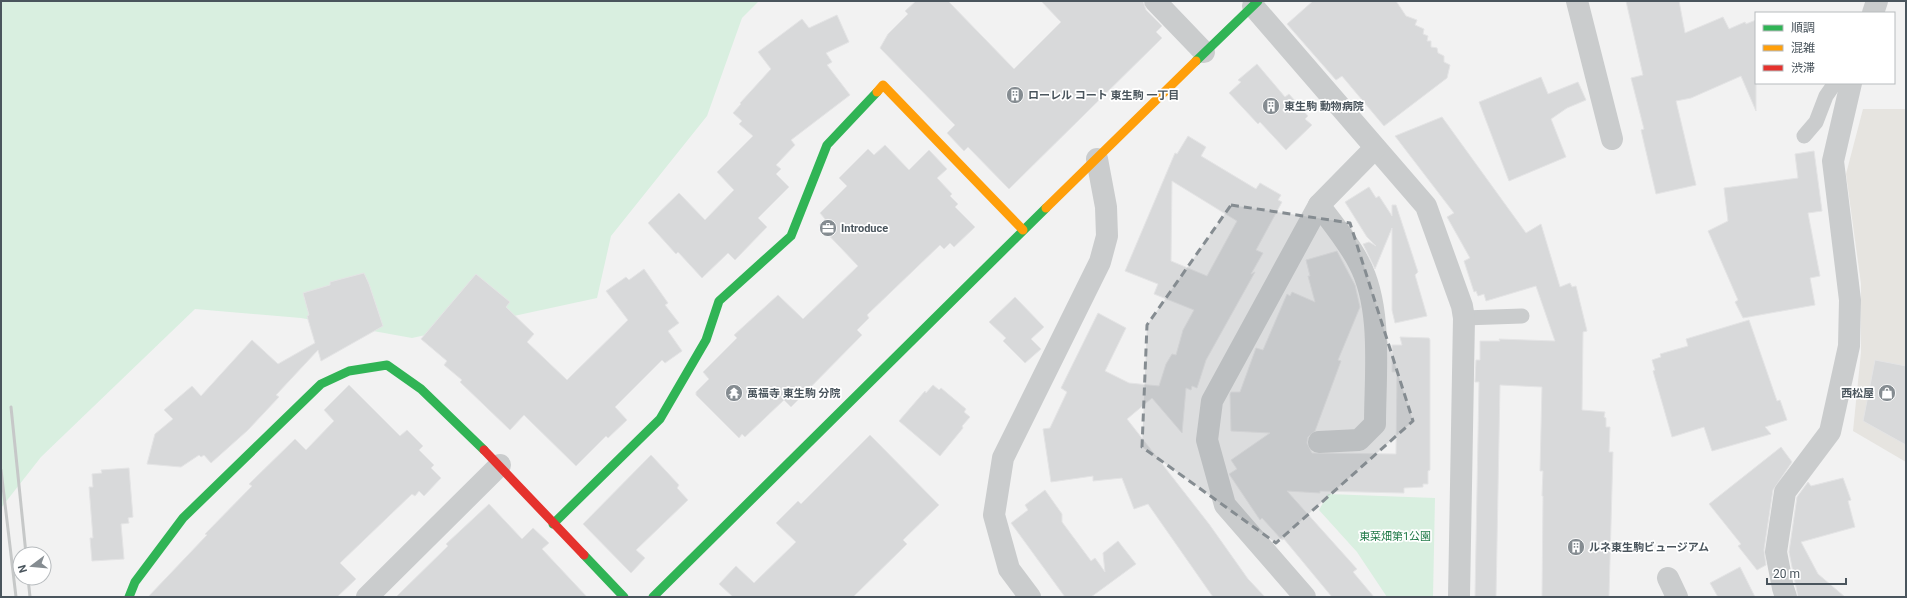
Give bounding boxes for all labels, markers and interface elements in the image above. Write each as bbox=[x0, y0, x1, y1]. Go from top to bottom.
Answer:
legend bbox=[1755, 12, 1895, 84]
text: 順調 bbox=[1791, 21, 1815, 35]
text: 混雑 bbox=[1791, 41, 1815, 55]
text: 渋滞 bbox=[1791, 61, 1815, 75]
building icon: ローレル コート 東生駒 一丁目 bbox=[1005, 85, 1025, 105]
place label: ローレル コート 東生駒 一丁目 bbox=[1028, 89, 1179, 102]
building icon: 東生駒 動物病院 bbox=[1261, 96, 1281, 116]
place label: 東生駒 動物病院 bbox=[1284, 100, 1364, 113]
office icon: Introduce bbox=[818, 218, 838, 238]
place label: Introduce bbox=[841, 222, 888, 235]
temple icon: 萬福寺 東生駒 分院 bbox=[724, 383, 744, 403]
shop icon: 西松屋 bbox=[1877, 383, 1897, 403]
place label: 萬福寺 東生駒 分院 bbox=[747, 387, 840, 400]
place label: 西松屋 bbox=[1841, 387, 1874, 400]
park label: 東菜畑第1公園 bbox=[1359, 530, 1431, 543]
building icon: ルネ東生駒ビュージアム bbox=[1566, 537, 1586, 557]
place label: ルネ東生駒ビュージアム bbox=[1589, 541, 1709, 554]
north arrow bbox=[12, 546, 52, 586]
scale bar bbox=[1767, 560, 1846, 586]
text: N bbox=[15, 563, 30, 574]
text: 20 m bbox=[1773, 567, 1800, 581]

